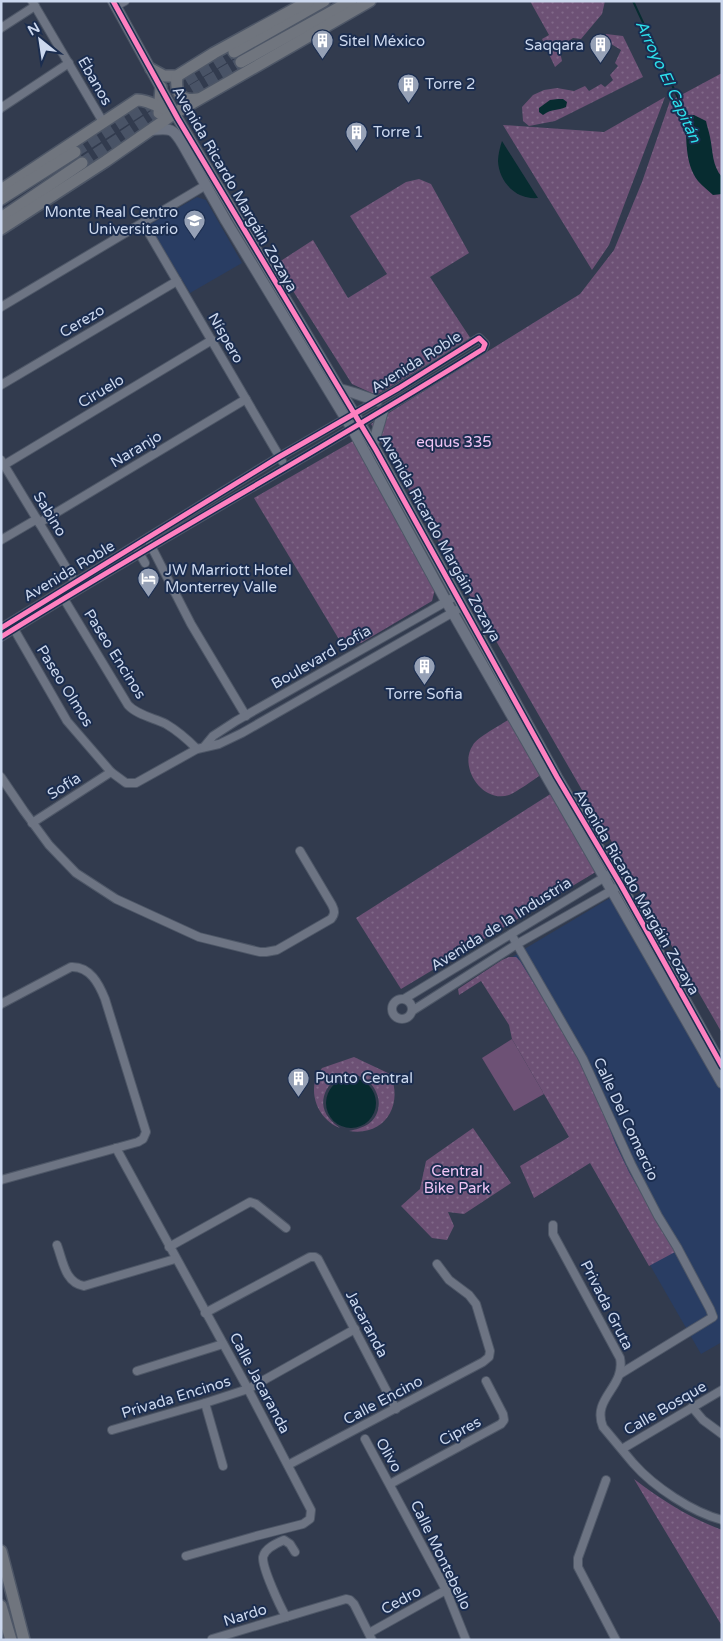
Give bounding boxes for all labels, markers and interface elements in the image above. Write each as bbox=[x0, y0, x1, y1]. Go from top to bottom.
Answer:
north arrow bbox=[15, 15, 65, 65]
water label: Arroyo El Capitán bbox=[631, 17, 706, 147]
text: N bbox=[25, 19, 43, 39]
building icon: Sitel México bbox=[311, 29, 335, 60]
place label: Sitel México bbox=[339, 32, 425, 50]
building icon: Saqqara bbox=[588, 33, 612, 64]
place label: Saqqara bbox=[525, 36, 584, 54]
street label: Ébanos bbox=[74, 54, 116, 108]
building icon: Torre 2 bbox=[397, 72, 421, 103]
place label: Torre 2 bbox=[425, 75, 475, 93]
street label: Avenida Ricardo Margáin Zozaya bbox=[169, 83, 301, 295]
building icon: Torre 1 bbox=[345, 120, 369, 151]
place label: Torre 1 bbox=[373, 123, 423, 141]
place label: Monte Real Centro Universitario bbox=[44, 203, 178, 238]
school or university icon: Monte Real Centro Universitario bbox=[182, 209, 206, 240]
street label: Cerezo bbox=[56, 301, 108, 341]
street label: Níspero bbox=[204, 309, 248, 367]
street label: Avenida Roble bbox=[367, 327, 465, 397]
street label: Ciruelo bbox=[75, 370, 127, 412]
street label: Naranjo bbox=[107, 427, 165, 471]
street label: Avenida Ricardo Margáin Zozaya bbox=[375, 431, 505, 645]
park label: equus 335 bbox=[416, 433, 492, 451]
street label: Sabino bbox=[30, 488, 70, 540]
street label: Avenida Roble bbox=[20, 537, 118, 605]
place label: JW Marriott Hotel Monterrey Valle bbox=[165, 561, 292, 596]
hotel icon: JW Marriott Hotel Monterrey Valle bbox=[137, 567, 161, 598]
street label: Paseo Encinos bbox=[80, 606, 150, 702]
street label: Boulevard Sofía bbox=[268, 621, 374, 693]
street label: Paseo Olmos bbox=[33, 642, 97, 730]
building icon: Torre Sofia bbox=[412, 654, 436, 685]
place label: Torre Sofia bbox=[385, 685, 463, 703]
street label: Sofía bbox=[44, 769, 84, 803]
street label: Avenida Ricardo Margáin Zozaya bbox=[571, 786, 703, 998]
street label: Avenida de la Industria bbox=[427, 873, 575, 975]
street label: Calle Del Comercio bbox=[590, 1055, 662, 1183]
building icon: Punto Central bbox=[287, 1066, 311, 1097]
place label: Punto Central bbox=[315, 1069, 413, 1087]
park label: Central Bike Park bbox=[424, 1162, 490, 1197]
street label: Privada Gruta bbox=[577, 1257, 637, 1353]
street label: Jacaranda bbox=[342, 1288, 392, 1360]
street label: Calle Jacaranda bbox=[226, 1329, 294, 1437]
street label: Privada Encinos bbox=[119, 1372, 233, 1422]
street label: Calle Encino bbox=[340, 1372, 426, 1428]
street label: Calle Bosque bbox=[620, 1377, 710, 1439]
street label: Cipres bbox=[436, 1413, 484, 1449]
street label: Olivo bbox=[372, 1435, 406, 1475]
street label: Calle Montebello bbox=[407, 1497, 475, 1613]
street label: Cedro bbox=[378, 1582, 424, 1618]
street label: Nardo bbox=[221, 1600, 269, 1630]

